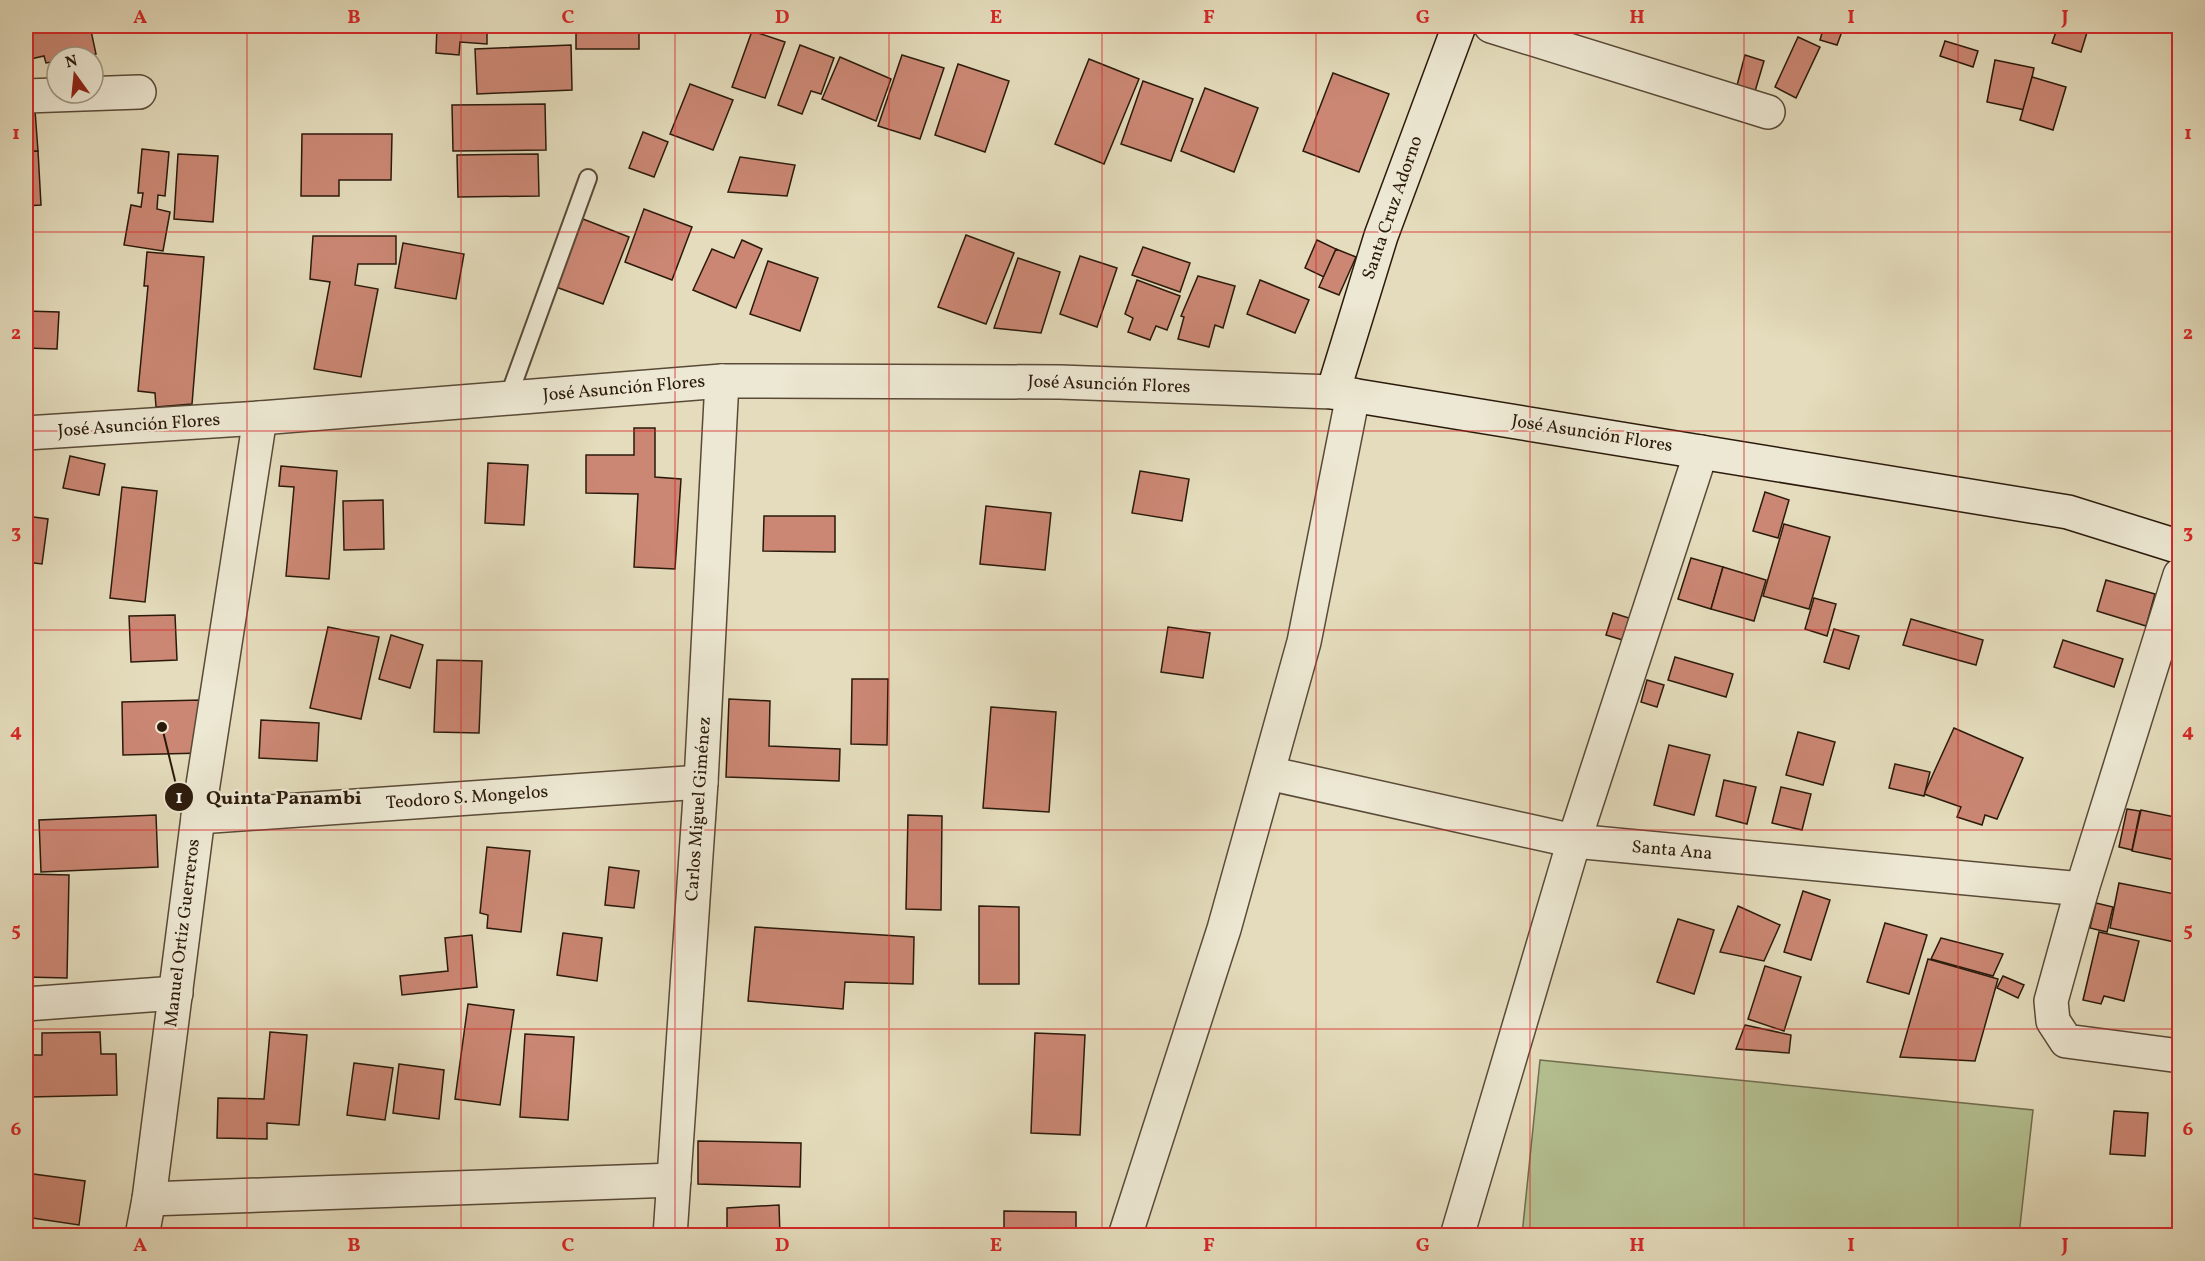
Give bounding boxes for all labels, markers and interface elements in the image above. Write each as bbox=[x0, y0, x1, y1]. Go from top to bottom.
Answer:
text: A bbox=[133, 4, 147, 32]
text: B bbox=[347, 4, 361, 32]
text: C bbox=[562, 4, 575, 32]
text: D bbox=[775, 4, 789, 32]
text: E bbox=[990, 4, 1002, 32]
text: F bbox=[1203, 4, 1215, 32]
text: G bbox=[1416, 4, 1430, 32]
text: H bbox=[1629, 4, 1645, 32]
text: I bbox=[1847, 4, 1855, 32]
text: J bbox=[2060, 4, 2069, 32]
north arrow bbox=[45, 45, 105, 105]
text: N bbox=[63, 50, 80, 75]
text: 1 bbox=[12, 120, 20, 148]
text: 1 bbox=[2184, 120, 2192, 148]
street label: Santa Cruz Adorno bbox=[1357, 133, 1429, 283]
text: 2 bbox=[11, 320, 21, 348]
text: 2 bbox=[2183, 320, 2193, 348]
street label: José Asunción Flores bbox=[542, 369, 706, 409]
street label: José Asunción Flores bbox=[1027, 370, 1191, 400]
street label: José Asunción Flores bbox=[57, 408, 221, 444]
street label: José Asunción Flores bbox=[1510, 409, 1674, 459]
text: 3 bbox=[11, 519, 21, 547]
text: 3 bbox=[2183, 519, 2193, 547]
street label: Carlos Miguel Giménez bbox=[680, 716, 718, 902]
text: 4 bbox=[10, 718, 22, 746]
text: 4 bbox=[2182, 718, 2194, 746]
callout: Quinta Panambi bbox=[164, 778, 374, 816]
street label: Teodoro S. Mongelos bbox=[385, 780, 549, 816]
text: Quinta Panambi bbox=[206, 785, 362, 813]
text: 1 bbox=[175, 786, 183, 811]
street label: Santa Ana bbox=[1631, 835, 1713, 867]
street label: Manuel Ortiz Guerreros bbox=[159, 837, 207, 1029]
text: 5 bbox=[11, 917, 21, 945]
text: 5 bbox=[2183, 917, 2193, 945]
text: 6 bbox=[11, 1116, 22, 1144]
text: 6 bbox=[2183, 1116, 2194, 1144]
text: A bbox=[133, 1232, 147, 1260]
text: B bbox=[347, 1232, 361, 1260]
text: C bbox=[562, 1232, 575, 1260]
text: D bbox=[775, 1232, 789, 1260]
text: E bbox=[990, 1232, 1002, 1260]
text: F bbox=[1203, 1232, 1215, 1260]
text: G bbox=[1416, 1232, 1430, 1260]
text: H bbox=[1629, 1232, 1645, 1260]
text: I bbox=[1847, 1232, 1855, 1260]
text: J bbox=[2060, 1232, 2069, 1260]

